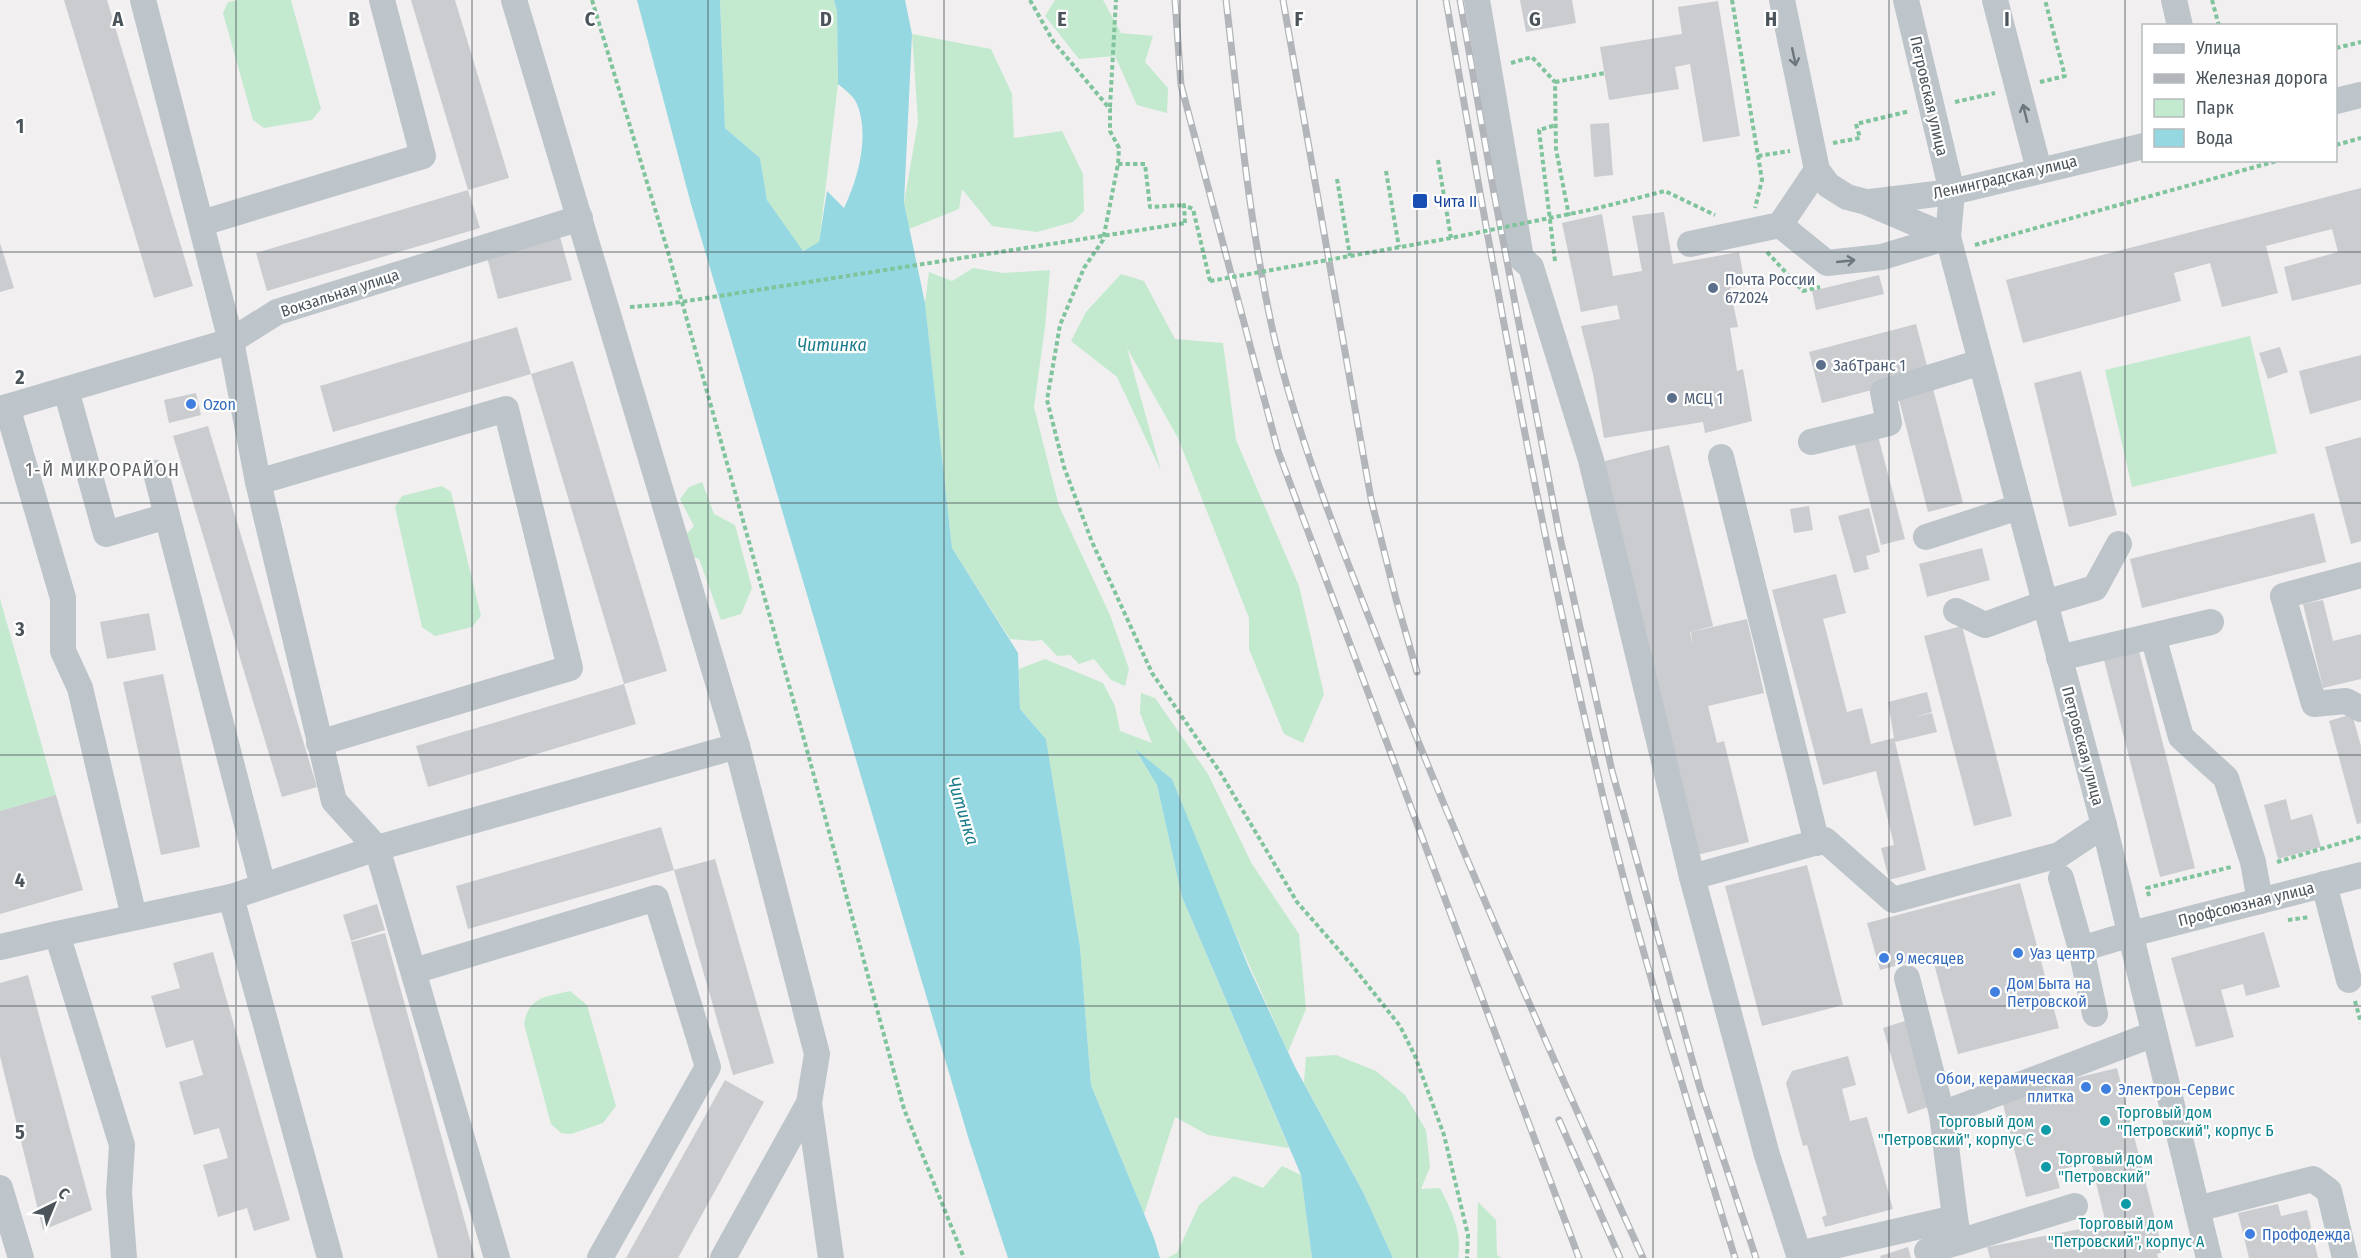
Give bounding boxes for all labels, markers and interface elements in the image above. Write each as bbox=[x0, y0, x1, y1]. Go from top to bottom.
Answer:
text: A bbox=[112, 7, 125, 31]
text: B bbox=[348, 7, 360, 31]
text: C bbox=[585, 7, 596, 31]
text: D bbox=[820, 7, 832, 31]
text: E bbox=[1057, 7, 1067, 31]
text: F bbox=[1295, 7, 1304, 31]
text: G bbox=[1529, 7, 1541, 31]
text: H bbox=[1765, 7, 1777, 31]
text: I bbox=[2004, 7, 2010, 31]
legend bbox=[2142, 24, 2337, 162]
street label: Петровская улица bbox=[1906, 34, 1952, 158]
text: Улица bbox=[2195, 37, 2241, 59]
one-way arrow bbox=[1789, 47, 1800, 67]
text: Железная дорога bbox=[2196, 67, 2328, 89]
text: Парк bbox=[2196, 97, 2234, 119]
one-way arrow bbox=[2018, 104, 2030, 123]
text: 1 bbox=[16, 114, 24, 138]
text: Вода bbox=[2196, 127, 2233, 149]
street label: Ленинградская улица bbox=[1931, 151, 2079, 203]
marker: Чита II bbox=[1411, 192, 1429, 210]
place label: Чита II bbox=[1434, 192, 1477, 211]
one-way arrow bbox=[1835, 255, 1855, 266]
street label: Вокзальная улица bbox=[278, 265, 402, 321]
place label: Почта России 672024 bbox=[1725, 270, 1815, 307]
marker: Почта России 672024 bbox=[1706, 281, 1720, 295]
water label: Читинка bbox=[797, 334, 867, 356]
place label: ЗабТранс 1 bbox=[1833, 356, 1906, 375]
marker: ЗабТранс 1 bbox=[1814, 358, 1828, 372]
text: 2 bbox=[14, 365, 25, 389]
place label: МСЦ 1 bbox=[1684, 389, 1723, 408]
marker: МСЦ 1 bbox=[1665, 391, 1679, 405]
place label: Ozon bbox=[203, 395, 236, 414]
marker: Ozon bbox=[184, 397, 198, 411]
district label: 1-Й МИКРОРАЙОН bbox=[26, 459, 180, 481]
text: 3 bbox=[14, 617, 25, 641]
street label: Петровская улица bbox=[2058, 684, 2108, 808]
water label: Читинка bbox=[942, 774, 984, 848]
text: 4 bbox=[15, 868, 25, 892]
street label: Профсоюзная улица bbox=[2176, 878, 2316, 930]
place label: Уаз центр bbox=[2029, 944, 2095, 963]
marker: Уаз центр bbox=[2011, 946, 2025, 960]
place label: 9 месяцев bbox=[1896, 949, 1964, 968]
marker: 9 месяцев bbox=[1877, 951, 1891, 965]
place label: Дом Быта на Петровской bbox=[2006, 974, 2091, 1011]
marker: Дом Быта на Петровской bbox=[1988, 985, 2002, 999]
place label: Обои, керамическая плитка bbox=[1936, 1069, 2074, 1106]
marker: Обои, керамическая плитка bbox=[2079, 1080, 2093, 1094]
place label: Электрон-Сервис bbox=[2118, 1080, 2235, 1099]
marker: Электрон-Сервис bbox=[2099, 1082, 2113, 1096]
place label: Торговый дом "Петровский", корпус Б bbox=[2117, 1103, 2274, 1140]
place label: Торговый дом "Петровский", корпус С bbox=[1878, 1112, 2034, 1149]
marker: Торговый дом "Петровский", корпус Б bbox=[2098, 1114, 2112, 1128]
text: 5 bbox=[15, 1120, 25, 1144]
marker: Торговый дом "Петровский", корпус С bbox=[2039, 1123, 2053, 1137]
place label: Торговый дом "Петровский" bbox=[2058, 1149, 2153, 1186]
marker: Торговый дом "Петровский" bbox=[2039, 1160, 2053, 1174]
north arrow bbox=[24, 1174, 84, 1234]
text: С bbox=[54, 1184, 74, 1204]
marker: Торговый дом "Петровский", корпус А bbox=[2119, 1197, 2133, 1211]
place label: Торговый дом "Петровский", корпус А bbox=[2048, 1214, 2205, 1251]
place label: Профодежда bbox=[2262, 1225, 2351, 1244]
marker: Профодежда bbox=[2243, 1227, 2257, 1241]

